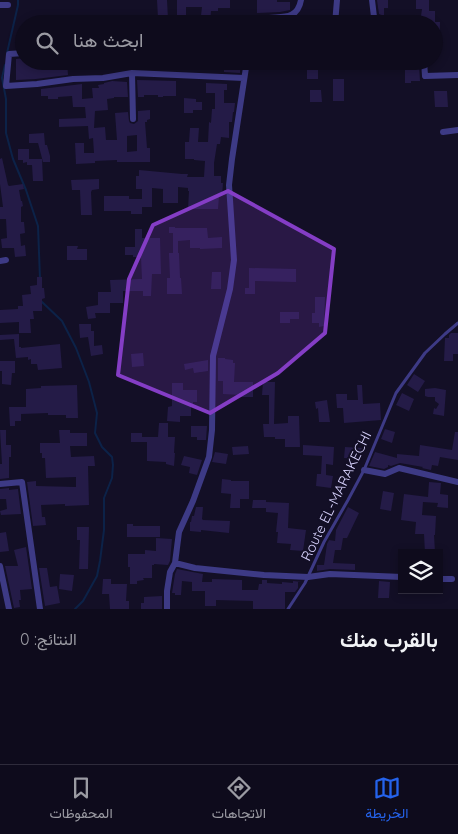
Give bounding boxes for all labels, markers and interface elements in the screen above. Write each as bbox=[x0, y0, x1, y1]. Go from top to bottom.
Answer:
search box bbox=[15, 15, 443, 70]
text: ابحث هنا bbox=[73, 28, 143, 52]
icon: search bbox=[33, 29, 61, 57]
street label: Route EL-MARAKECHI bbox=[297, 428, 375, 564]
map controls bbox=[398, 549, 443, 594]
button: layers bbox=[398, 549, 443, 594]
text: بالقرب منك bbox=[340, 626, 438, 652]
text: النتائج: 0 bbox=[20, 629, 77, 649]
tab: المحفوظات bbox=[50, 774, 113, 826]
tab: الاتجاهات bbox=[212, 774, 266, 826]
tab: الخريطة bbox=[365, 774, 408, 826]

